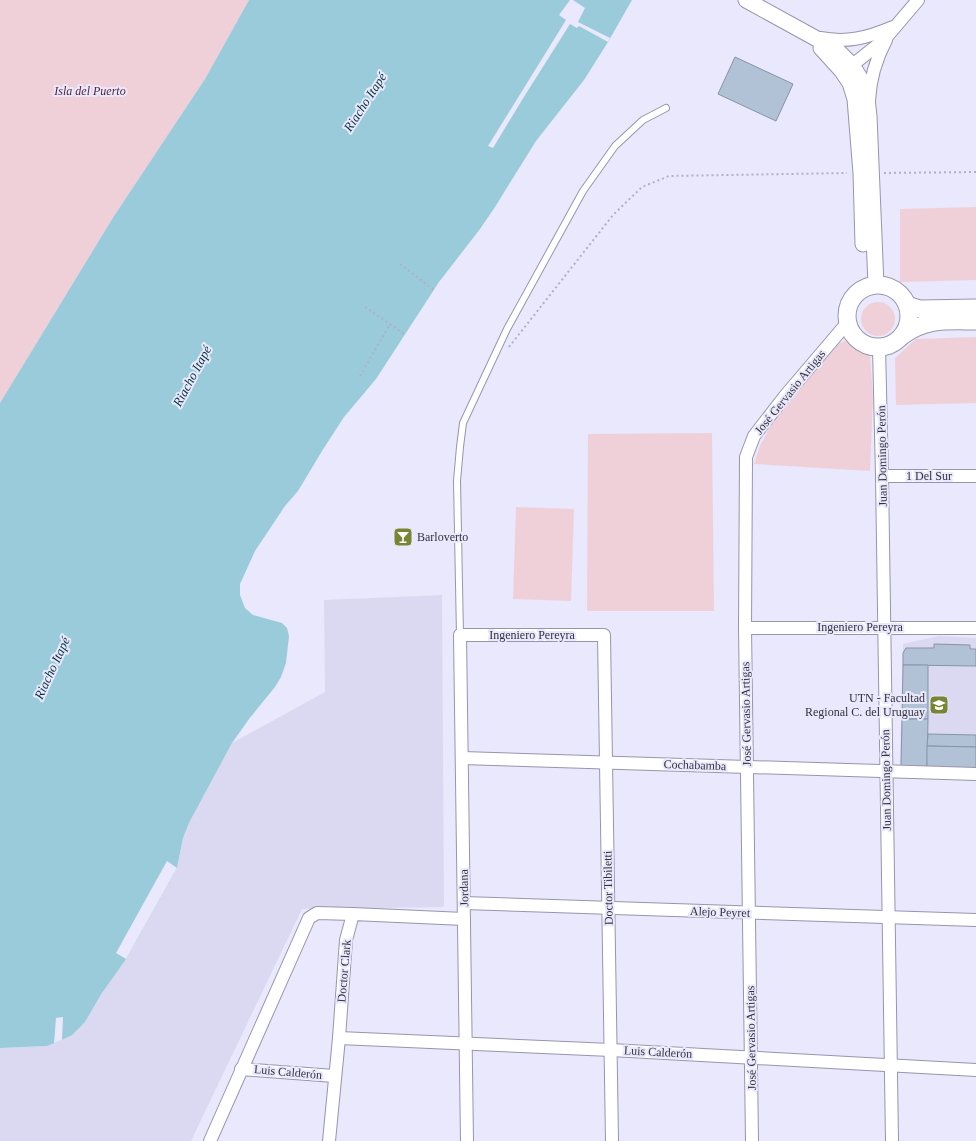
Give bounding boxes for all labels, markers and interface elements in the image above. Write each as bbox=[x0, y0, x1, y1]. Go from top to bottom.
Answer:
water label: Riacho Itapé bbox=[340, 69, 390, 135]
park label: Isla del Puerto bbox=[53, 84, 126, 98]
water label: Riacho Itapé bbox=[169, 342, 215, 410]
street label: José Gervasio Artigas bbox=[752, 347, 829, 437]
street label: Juan Domingo Perón bbox=[874, 405, 890, 507]
street label: 1 Del Sur bbox=[906, 469, 952, 483]
bar icon: Barloverto bbox=[392, 526, 414, 548]
place label: Barloverto bbox=[417, 530, 468, 544]
street label: Ingeniero Pereyra bbox=[817, 620, 903, 634]
street label: Ingeniero Pereyra bbox=[489, 628, 575, 642]
water label: Riacho Itapé bbox=[31, 633, 73, 702]
street label: José Gervasio Artigas bbox=[738, 661, 754, 766]
place label: UTN - Facultad Regional C. del Uruguay bbox=[805, 691, 925, 719]
school or university icon: UTN - Facultad Regional C. del Uruguay bbox=[928, 694, 950, 716]
street label: Juan Domingo Perón bbox=[878, 729, 894, 831]
street label: Cochabamba bbox=[663, 757, 727, 773]
street label: Doctor Tibiletti bbox=[600, 850, 616, 925]
street label: Jordana bbox=[457, 869, 471, 907]
street label: Alejo Peyret bbox=[690, 904, 751, 920]
street label: Doctor Clark bbox=[334, 939, 354, 1003]
street label: José Gervasio Artigas bbox=[743, 985, 759, 1090]
street label: Luis Calderón bbox=[624, 1043, 692, 1061]
street label: Luis Calderón bbox=[253, 1062, 323, 1082]

